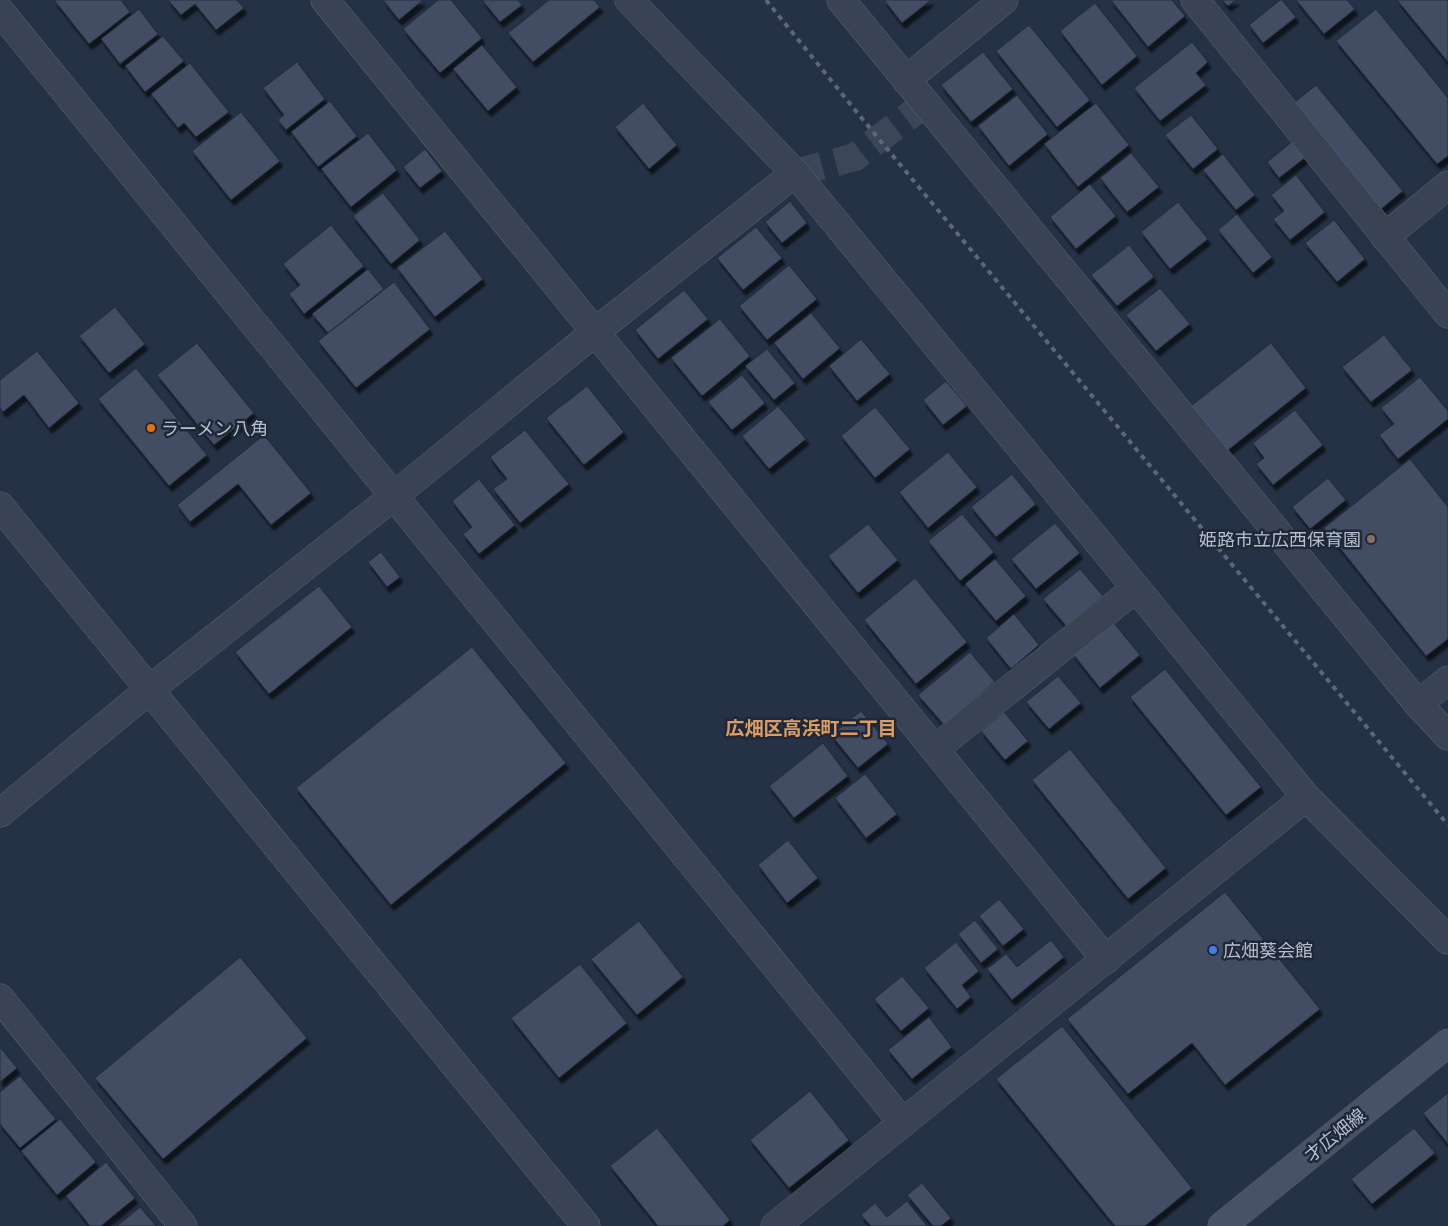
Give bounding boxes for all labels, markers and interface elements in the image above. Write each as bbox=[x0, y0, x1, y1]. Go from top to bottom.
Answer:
place label: ラーメン八角 bbox=[161, 418, 268, 439]
marker: ラーメン八角 bbox=[145, 422, 157, 434]
place label: 姫路市立広西保育園 bbox=[1199, 529, 1361, 550]
marker: 姫路市立広西保育園 bbox=[1365, 533, 1377, 545]
district label: 広畑区高浜町二丁目 bbox=[725, 717, 897, 740]
place label: 広畑葵会館 bbox=[1223, 940, 1313, 961]
marker: 広畑葵会館 bbox=[1207, 944, 1219, 956]
street label: 才広畑線 bbox=[1300, 1104, 1370, 1166]

